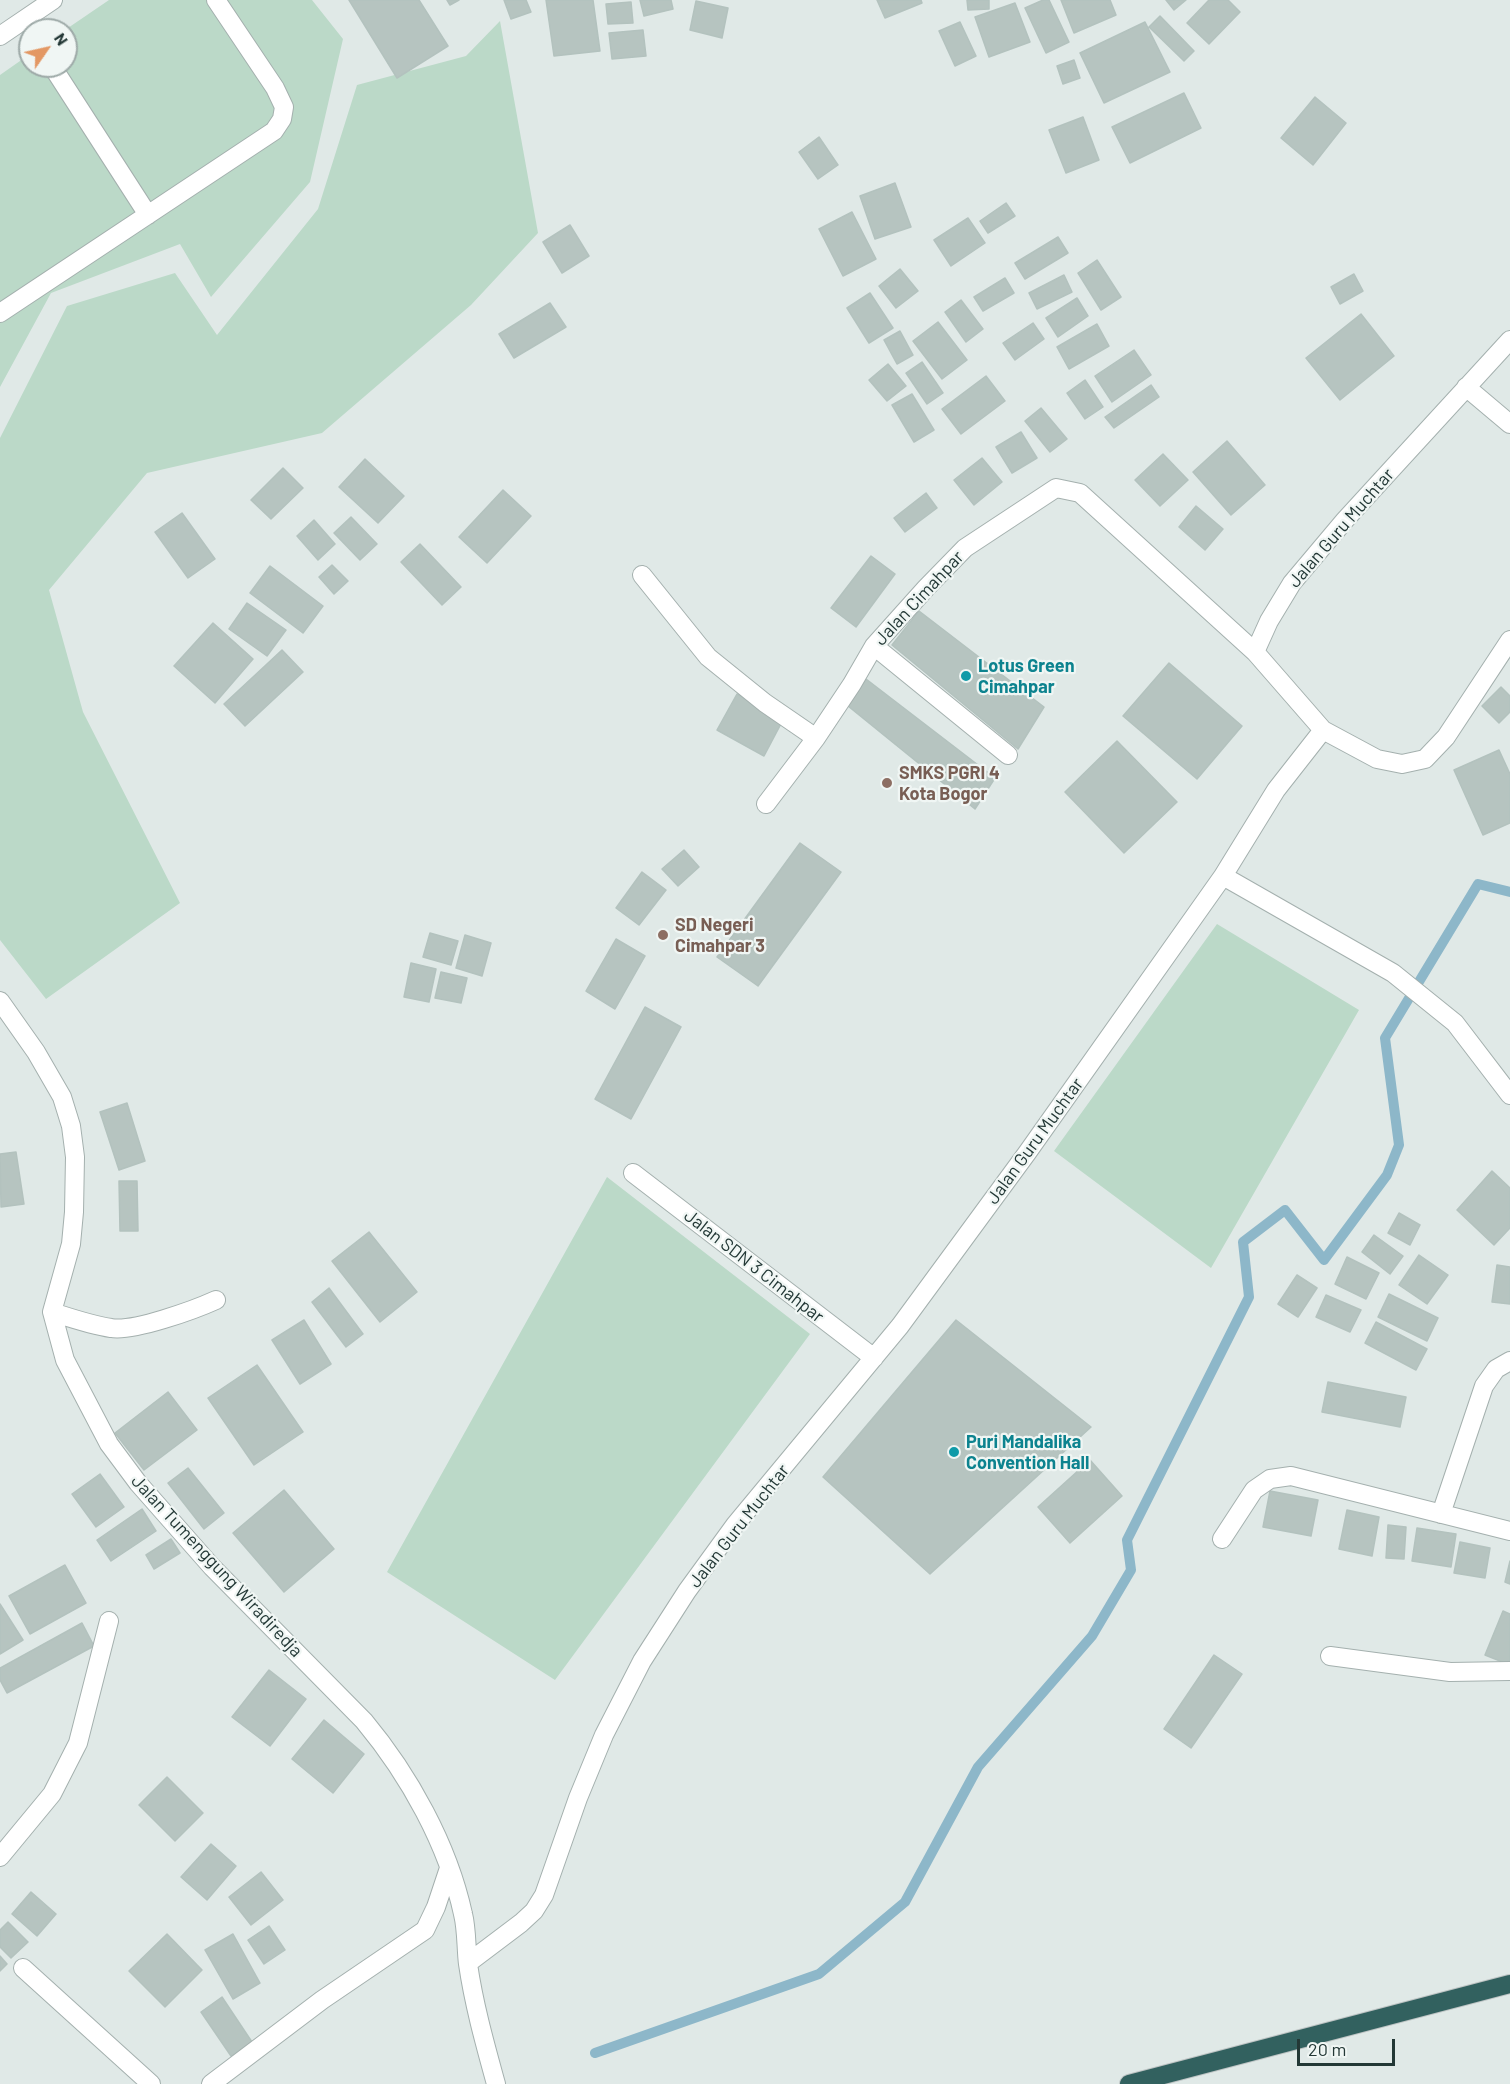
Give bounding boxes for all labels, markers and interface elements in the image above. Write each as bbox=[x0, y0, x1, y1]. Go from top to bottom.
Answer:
north arrow bbox=[18, 18, 78, 78]
text: N bbox=[51, 29, 73, 48]
street label: Jalan Guru Muchtar bbox=[1283, 464, 1399, 592]
street label: Jalan Cimahpar bbox=[870, 546, 968, 650]
place label: Lotus Green Cimahpar bbox=[978, 655, 1075, 698]
marker: Lotus Green Cimahpar bbox=[959, 669, 973, 683]
place label: SMKS PGRI 4 Kota Bogor bbox=[899, 762, 1000, 804]
marker: SMKS PGRI 4 Kota Bogor bbox=[880, 776, 894, 790]
place label: SD Negeri Cimahpar 3 bbox=[675, 914, 765, 956]
marker: SD Negeri Cimahpar 3 bbox=[656, 928, 670, 942]
street label: Jalan Guru Muchtar bbox=[982, 1074, 1088, 1208]
street label: Jalan SDN 3 Cimahpar bbox=[680, 1205, 828, 1327]
place label: Puri Mandalika Convention Hall bbox=[966, 1431, 1089, 1474]
marker: Puri Mandalika Convention Hall bbox=[947, 1445, 961, 1459]
street label: Jalan Guru Muchtar bbox=[684, 1460, 794, 1592]
street label: Jalan Tumenggung Wiradiredja bbox=[127, 1470, 307, 1662]
scale bar bbox=[1300, 2027, 1398, 2065]
text: 20 m bbox=[1308, 2038, 1346, 2060]

